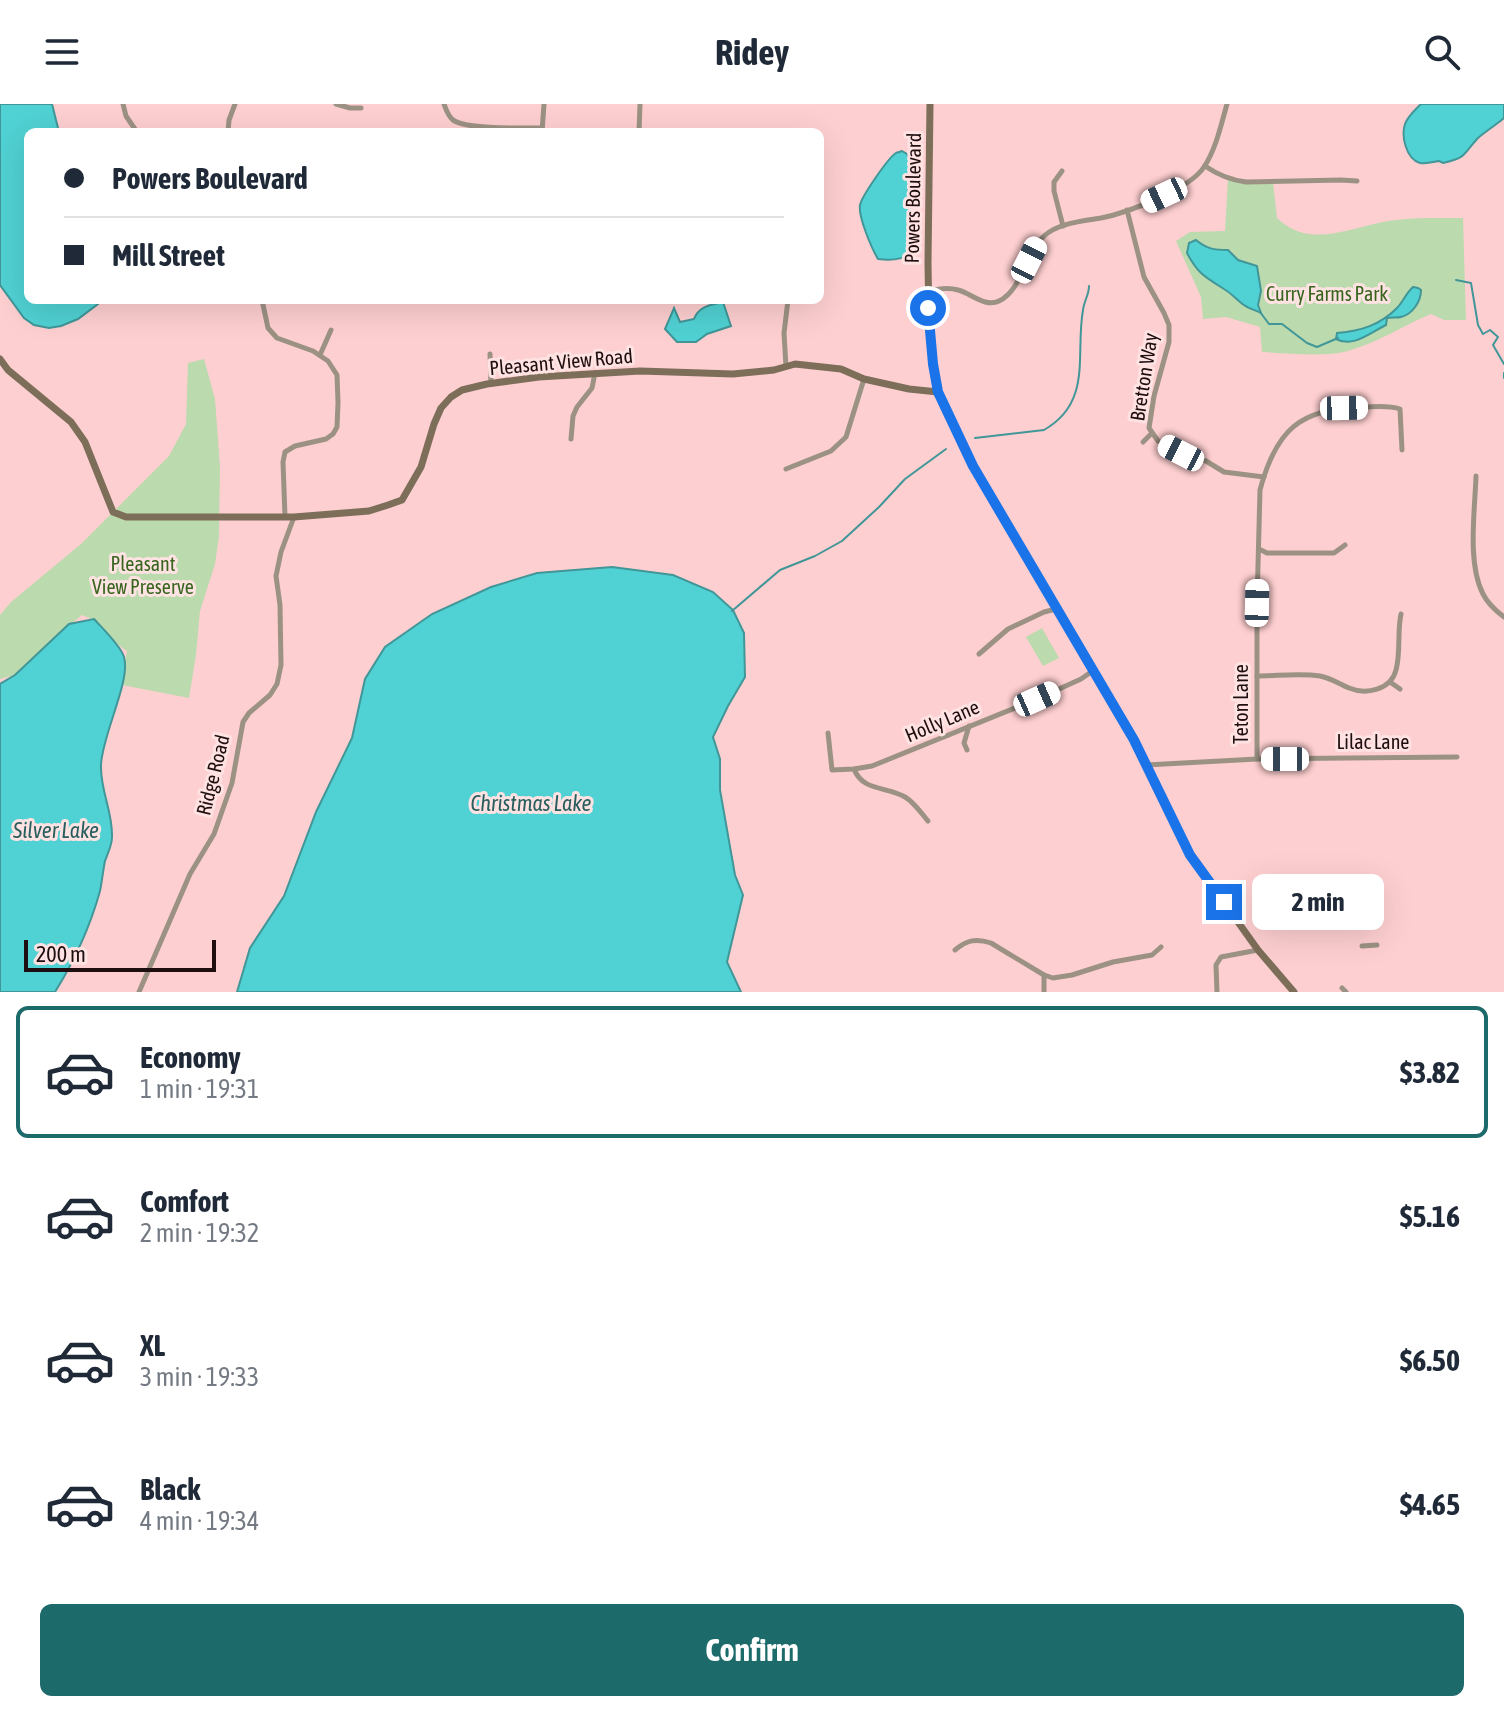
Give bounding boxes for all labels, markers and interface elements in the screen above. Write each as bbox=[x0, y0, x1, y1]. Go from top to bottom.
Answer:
icon: menu bbox=[40, 30, 84, 74]
icon: search bbox=[1420, 30, 1464, 74]
text: Ridey bbox=[715, 31, 789, 73]
street label: Powers Boulevard bbox=[900, 133, 925, 263]
text: Powers Boulevard bbox=[112, 161, 308, 195]
car bbox=[1137, 174, 1191, 216]
car bbox=[1007, 233, 1051, 287]
text: Mill Street bbox=[112, 238, 225, 272]
park label: Curry Farms Park bbox=[1266, 282, 1388, 305]
route start bbox=[910, 290, 946, 326]
street label: Bretton Way bbox=[1125, 331, 1162, 423]
street label: Pleasant View Road bbox=[488, 344, 634, 379]
car bbox=[1320, 396, 1368, 420]
car bbox=[1154, 431, 1208, 475]
park label: Pleasant View Preserve bbox=[92, 552, 194, 598]
car bbox=[1245, 579, 1269, 627]
street label: Teton Lane bbox=[1229, 664, 1252, 744]
car bbox=[1010, 678, 1064, 720]
street label: Holly Lane bbox=[901, 695, 982, 746]
street label: Lilac Lane bbox=[1337, 730, 1409, 753]
street label: Ridge Road bbox=[191, 732, 234, 818]
car bbox=[1261, 747, 1309, 771]
water label: Christmas Lake bbox=[470, 790, 592, 816]
water label: Silver Lake bbox=[12, 817, 99, 843]
callout: 2 min bbox=[1252, 874, 1384, 930]
route end bbox=[1206, 884, 1242, 920]
text: 2 min bbox=[1291, 887, 1345, 917]
scale bar bbox=[24, 936, 216, 972]
text: 200 m bbox=[36, 941, 86, 967]
icon: car bbox=[44, 1036, 116, 1108]
text: Economy bbox=[140, 1040, 241, 1074]
text: $3.82 bbox=[1400, 1055, 1460, 1089]
text: 1 min · 19:31 bbox=[140, 1074, 259, 1104]
icon: car bbox=[44, 1180, 116, 1252]
text: Comfort bbox=[140, 1184, 229, 1218]
text: $5.16 bbox=[1400, 1199, 1460, 1233]
text: 2 min · 19:32 bbox=[140, 1218, 259, 1248]
icon: car bbox=[44, 1324, 116, 1396]
text: XL bbox=[140, 1328, 165, 1362]
text: $6.50 bbox=[1400, 1343, 1460, 1377]
text: 3 min · 19:33 bbox=[140, 1362, 259, 1392]
icon: car bbox=[44, 1468, 116, 1540]
text: Black bbox=[140, 1472, 200, 1506]
text: $4.65 bbox=[1400, 1487, 1460, 1521]
text: 4 min · 19:34 bbox=[140, 1506, 259, 1536]
button: Confirm bbox=[40, 1604, 1464, 1696]

